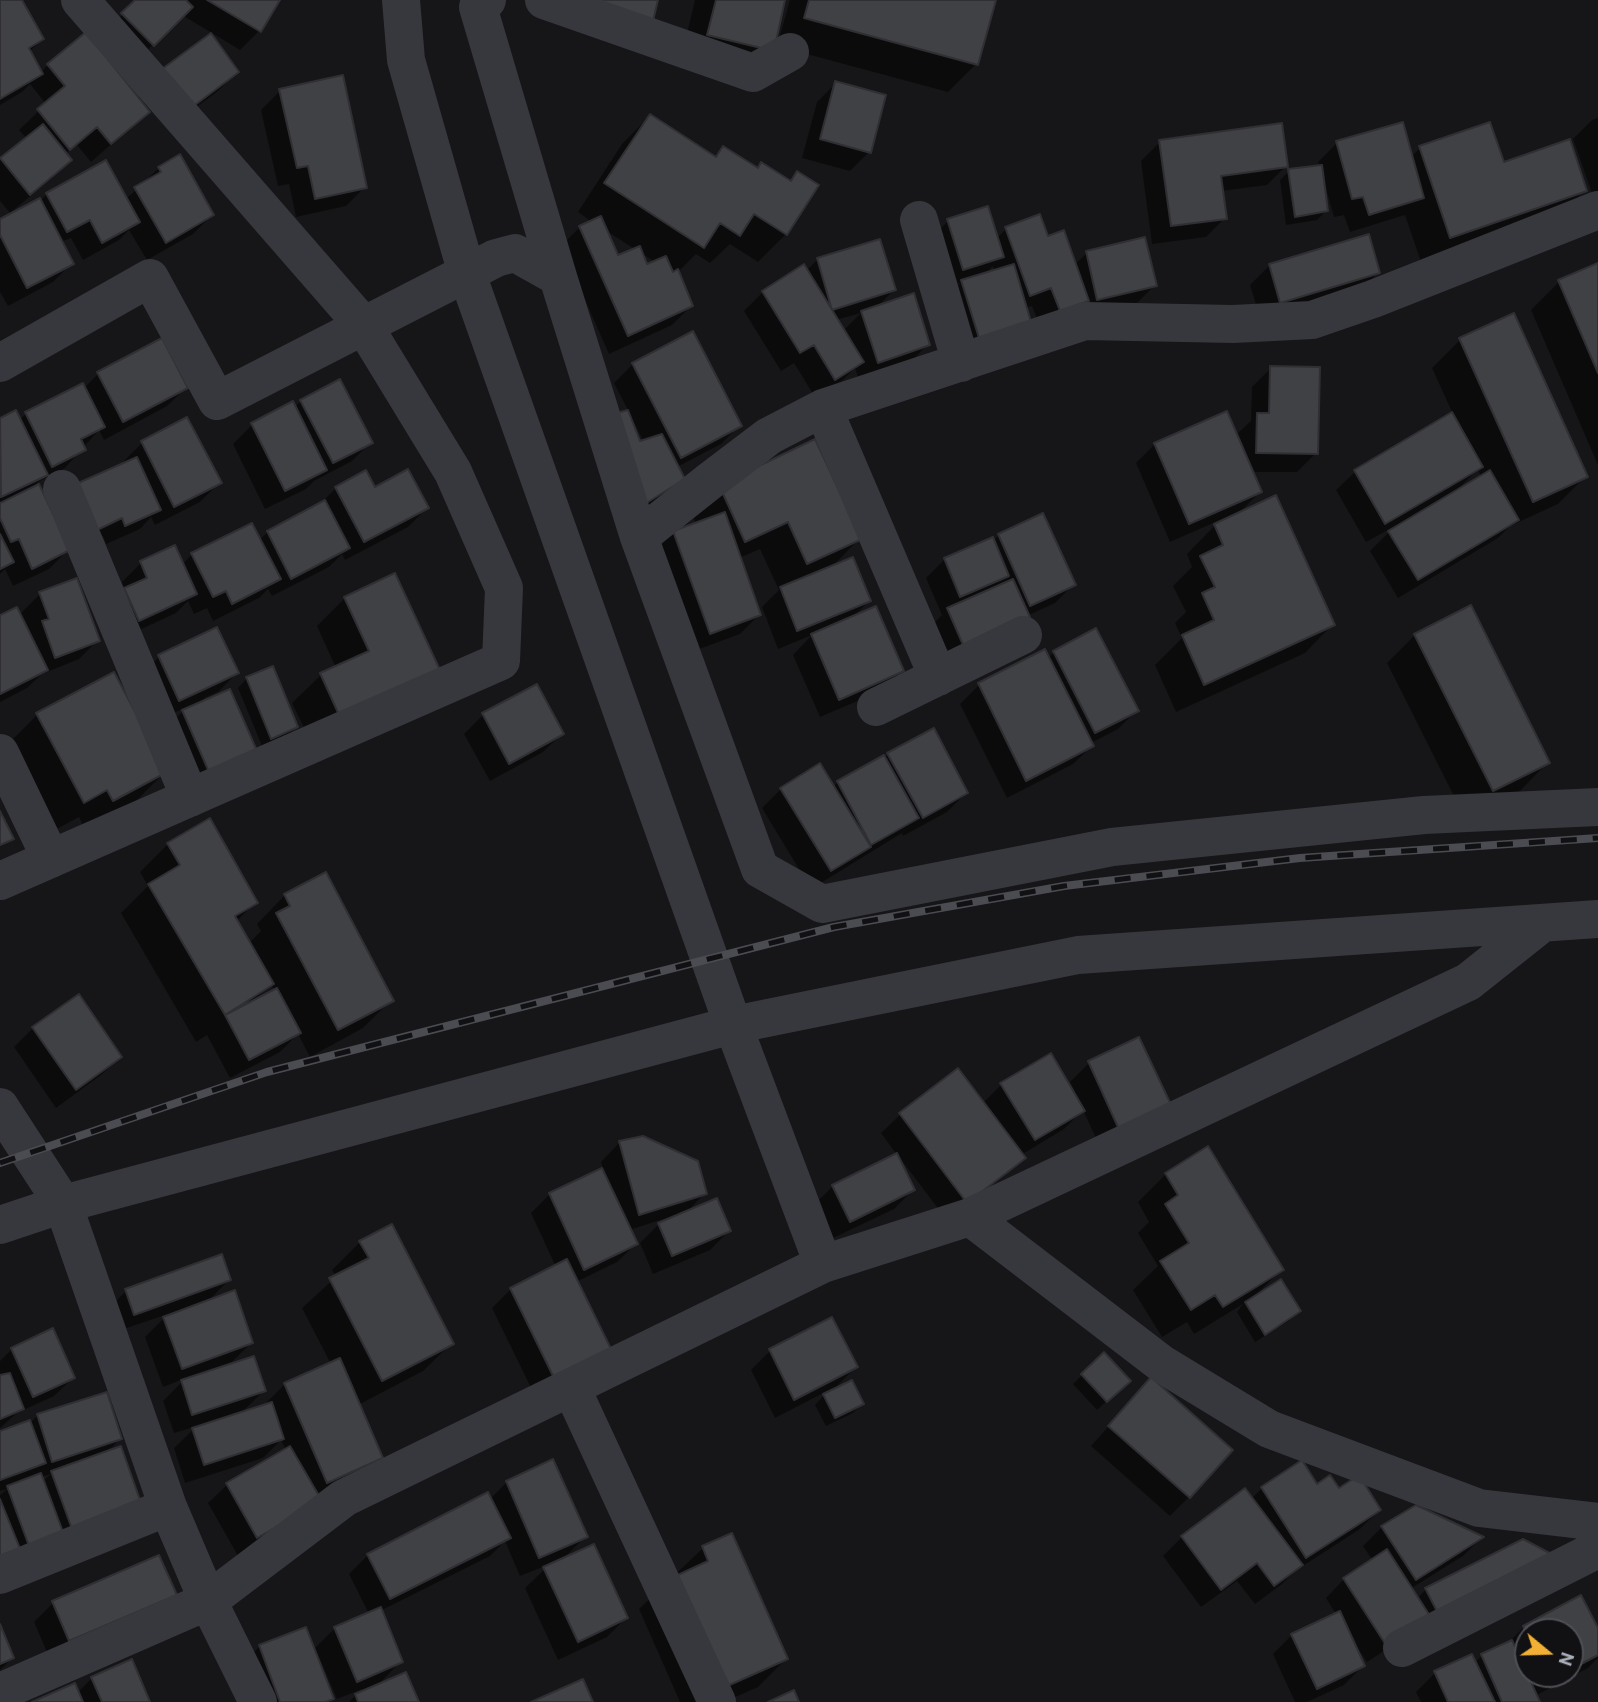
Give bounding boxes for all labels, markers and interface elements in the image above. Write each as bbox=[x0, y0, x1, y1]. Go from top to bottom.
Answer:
north arrow bbox=[1514, 1618, 1584, 1688]
text: N bbox=[1555, 1650, 1580, 1669]

